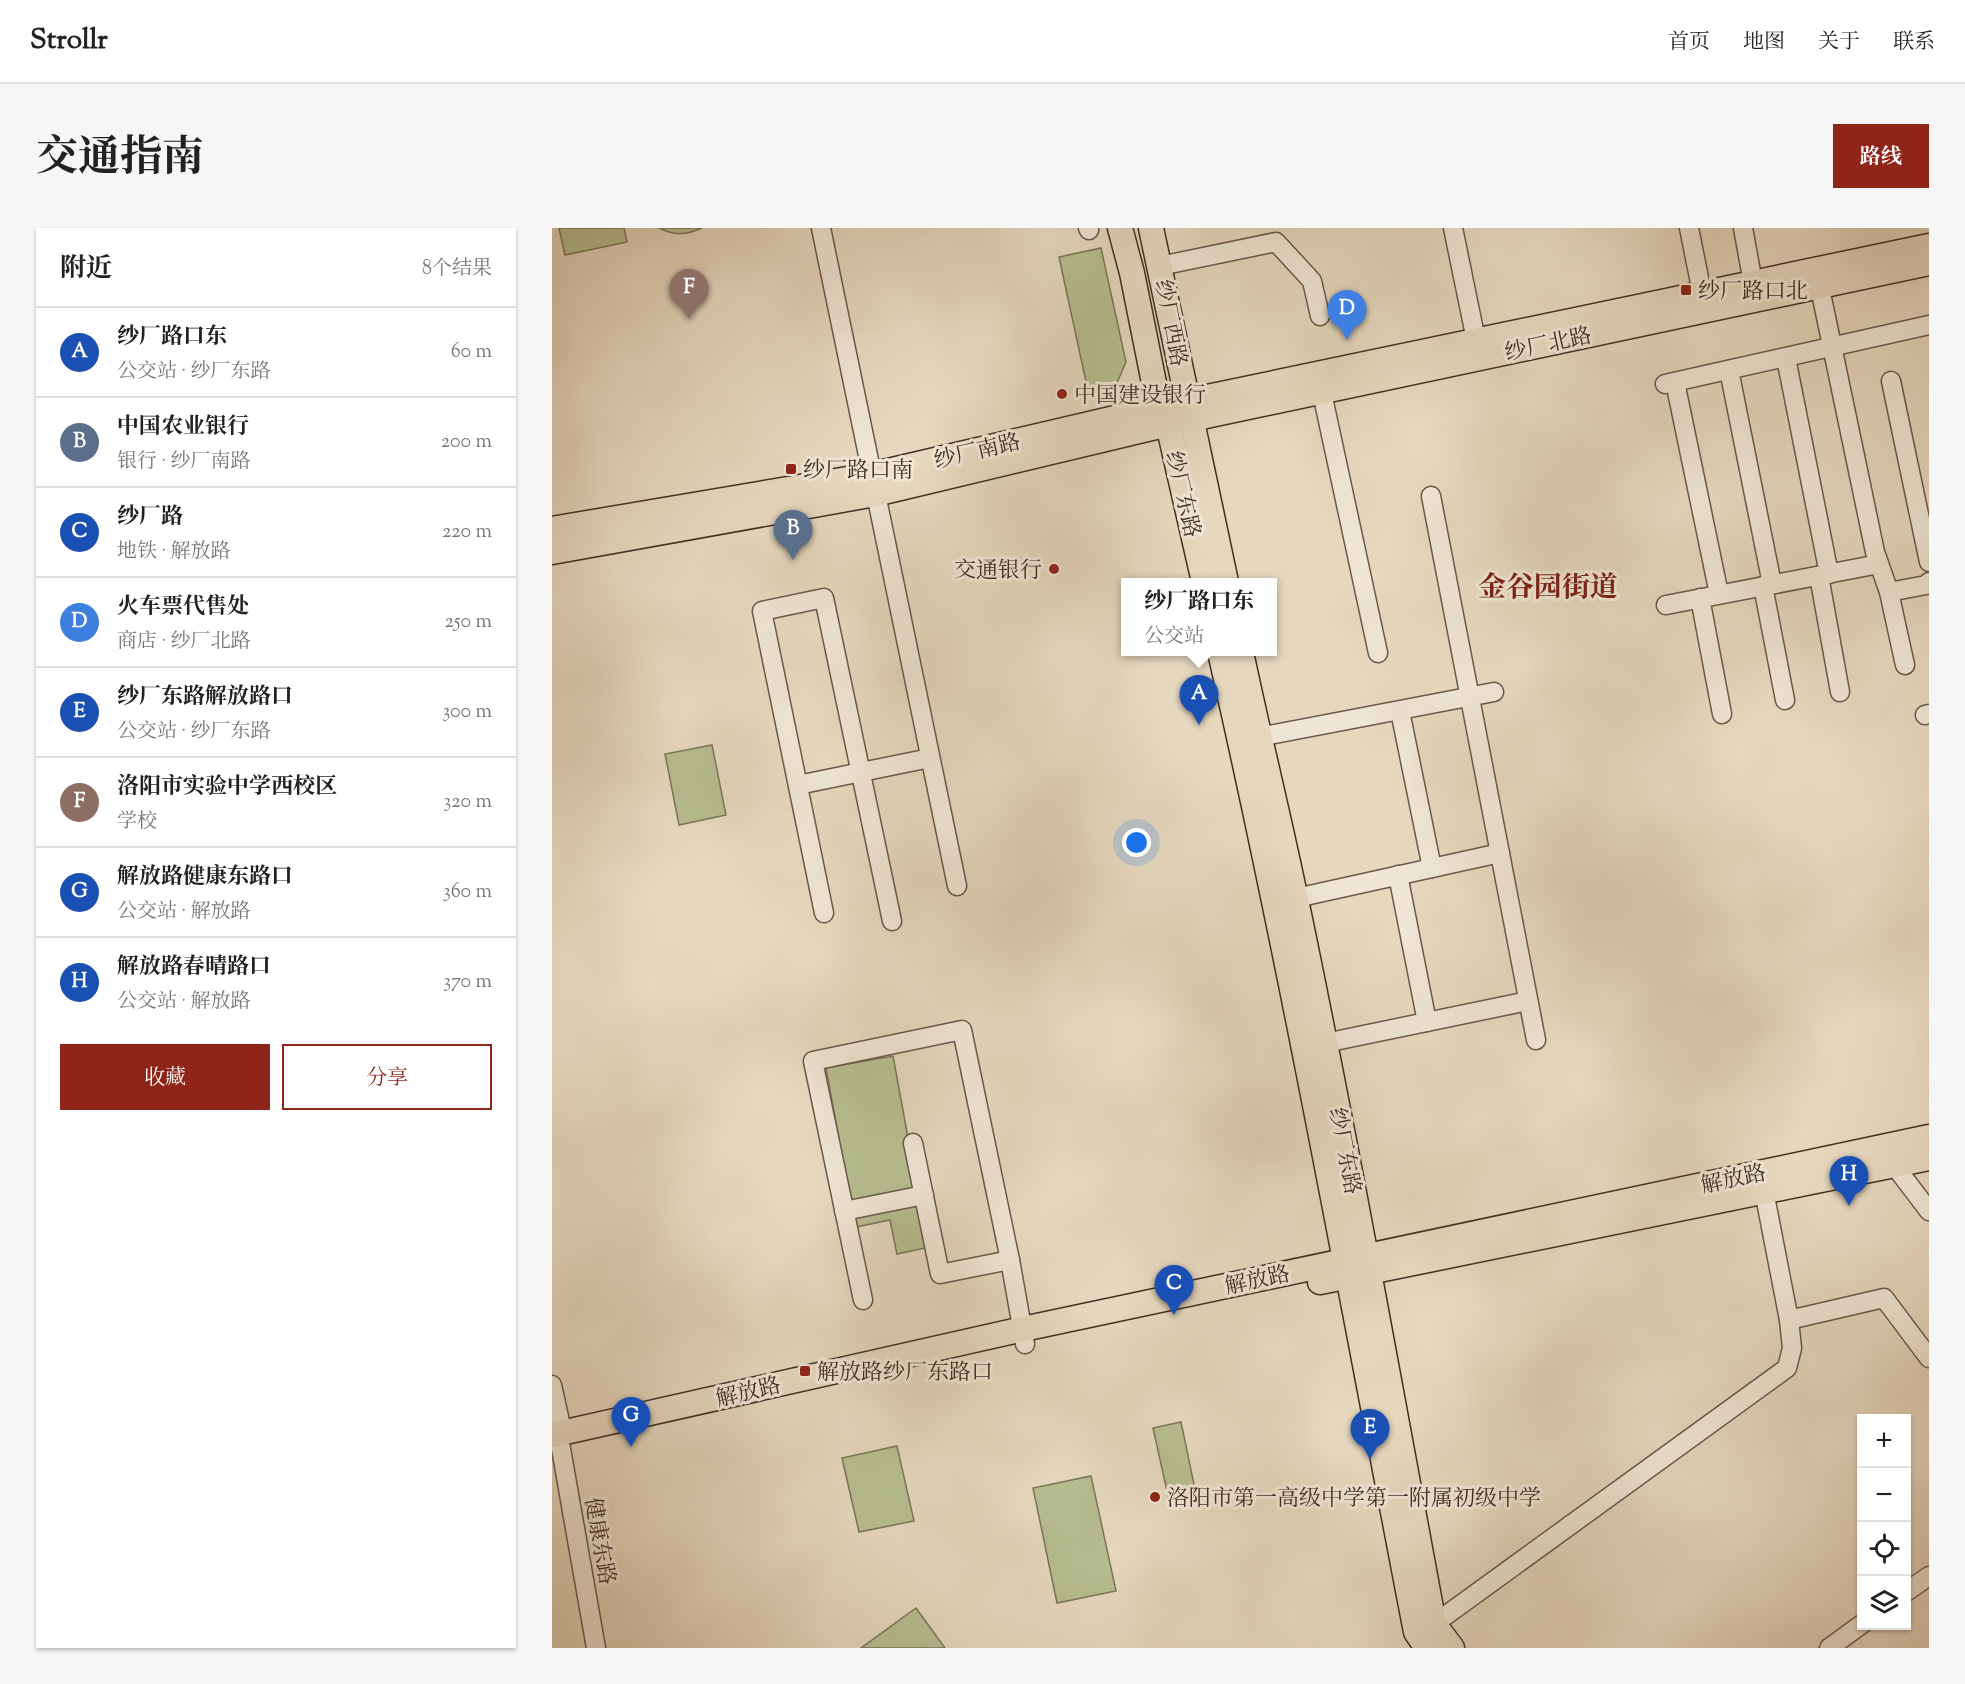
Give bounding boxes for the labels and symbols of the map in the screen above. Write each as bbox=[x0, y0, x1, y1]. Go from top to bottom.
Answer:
pin: F bbox=[670, 270, 708, 319]
street label: 纱厂西路 bbox=[1145, 277, 1193, 370]
place label: 纱厂路口北 bbox=[1698, 277, 1808, 309]
marker: 纱厂路口北 bbox=[1679, 283, 1693, 297]
pin: D bbox=[1328, 291, 1366, 340]
street label: 纱厂北路 bbox=[1502, 321, 1595, 371]
place label: 中国建设银行 bbox=[1074, 381, 1206, 413]
marker: 中国建设银行 bbox=[1055, 387, 1069, 401]
street label: 纱厂南路 bbox=[931, 427, 1024, 478]
street label: 纱厂东路 bbox=[1156, 448, 1207, 541]
place label: 纱厂路口南 bbox=[803, 456, 913, 488]
marker: 纱厂路口南 bbox=[784, 462, 798, 476]
pin: B bbox=[774, 510, 812, 560]
place label: 交通银行 bbox=[954, 556, 1042, 588]
marker: 交通银行 bbox=[1047, 562, 1061, 576]
district label: 金谷园街道 bbox=[1478, 569, 1618, 609]
pin: A bbox=[1180, 676, 1218, 725]
your location bbox=[1122, 828, 1151, 857]
street label: 纱厂东路 bbox=[1319, 1105, 1367, 1198]
pin: H bbox=[1830, 1156, 1868, 1206]
street label: 解放路 bbox=[1698, 1158, 1769, 1203]
street label: 解放路 bbox=[1222, 1259, 1293, 1304]
pin: C bbox=[1154, 1266, 1194, 1315]
place label: 解放路纱厂东路口 bbox=[817, 1358, 993, 1390]
marker: 解放路纱厂东路口 bbox=[798, 1364, 812, 1378]
street label: 解放路 bbox=[713, 1371, 784, 1417]
pin: G bbox=[612, 1398, 650, 1447]
pin: E bbox=[1350, 1410, 1390, 1459]
place label: 洛阳市第一高级中学第一附属初级中学 bbox=[1167, 1484, 1541, 1516]
marker: 洛阳市第一高级中学第一附属初级中学 bbox=[1148, 1490, 1162, 1504]
street label: 健康东路 bbox=[575, 1495, 621, 1588]

